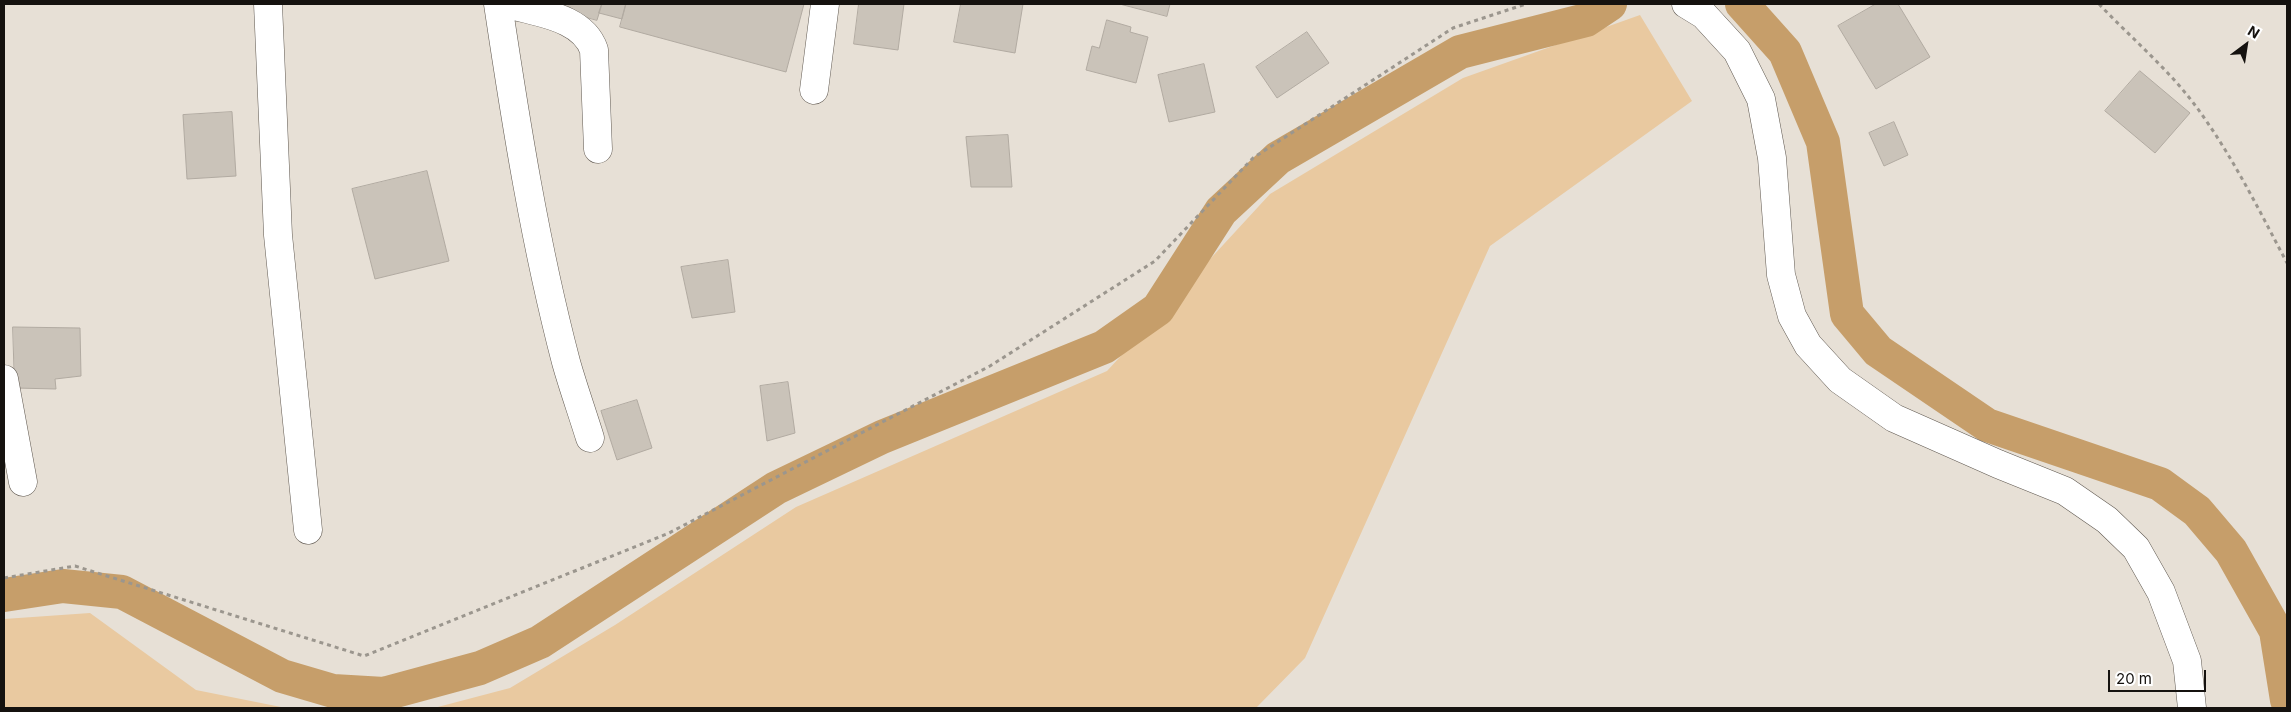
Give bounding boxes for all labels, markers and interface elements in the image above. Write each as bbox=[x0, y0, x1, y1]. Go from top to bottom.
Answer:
north arrow bbox=[2221, 20, 2271, 70]
text: N bbox=[2245, 22, 2263, 42]
scale bar bbox=[2111, 660, 2208, 692]
text: 20 m bbox=[2116, 669, 2152, 688]

